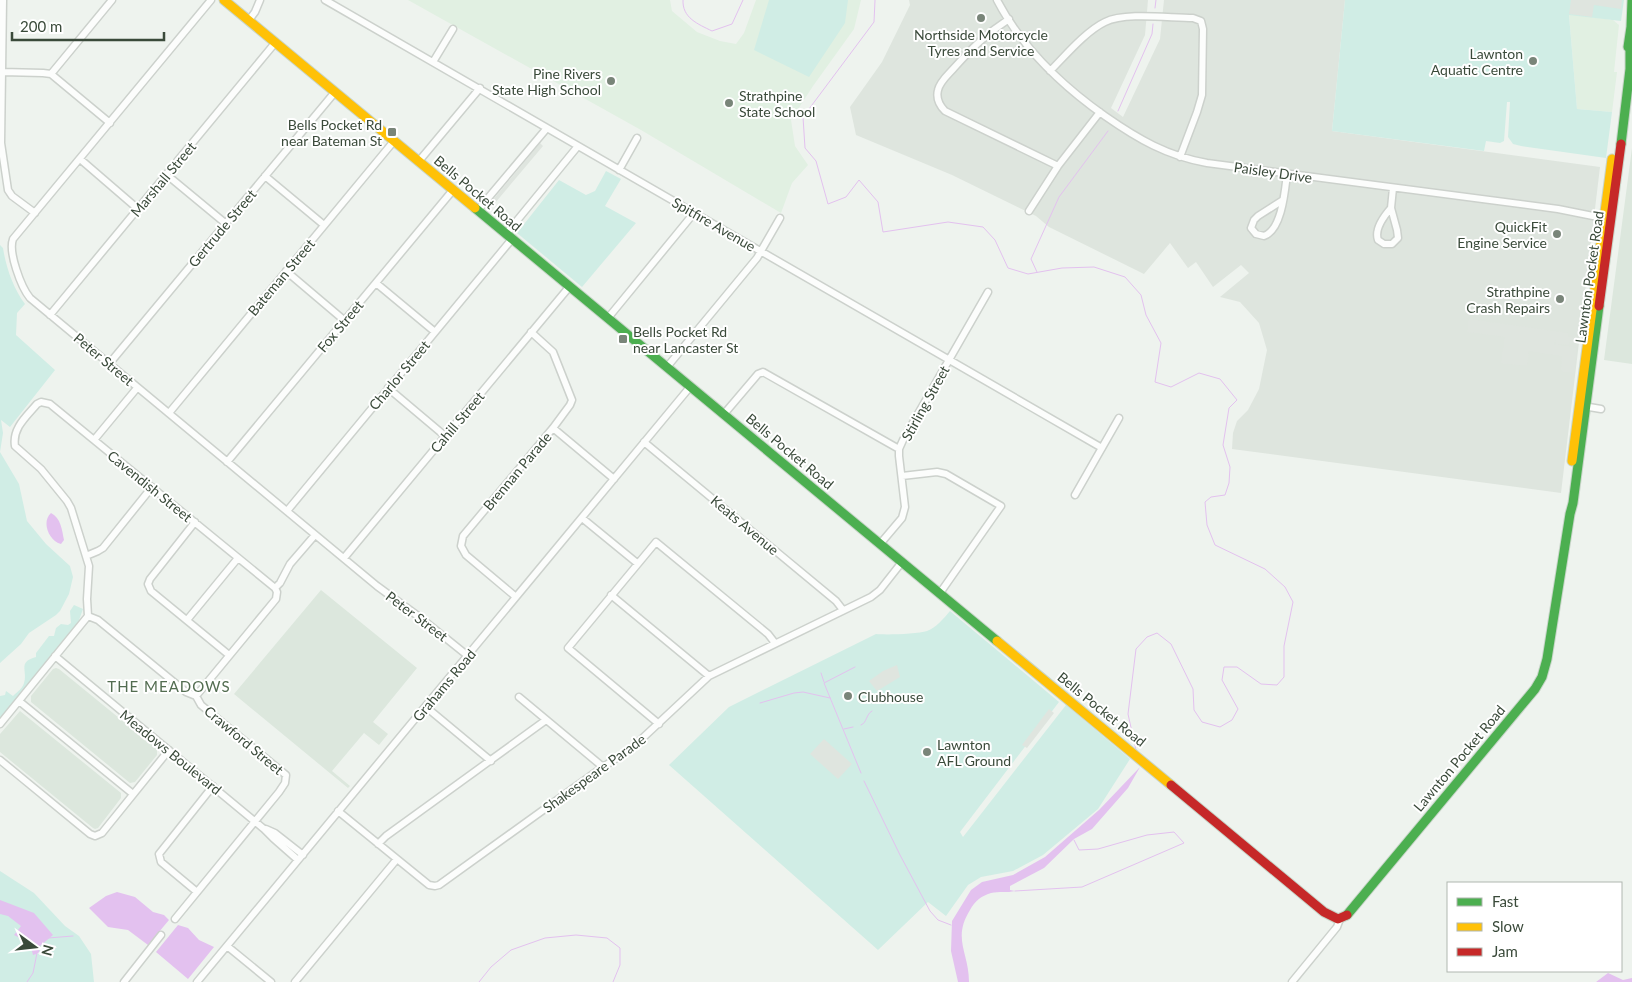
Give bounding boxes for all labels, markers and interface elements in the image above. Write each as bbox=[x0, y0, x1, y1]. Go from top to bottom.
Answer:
scale bar bbox=[12, 10, 165, 42]
marker: Northside Motorcycle Tyres and Service bbox=[975, 12, 987, 24]
text: 200 m bbox=[20, 17, 62, 35]
place label: Northside Motorcycle Tyres and Service bbox=[914, 26, 1048, 59]
place label: Lawnton Aquatic Centre bbox=[1431, 45, 1523, 78]
marker: Lawnton Aquatic Centre bbox=[1527, 55, 1539, 67]
place label: Pine Rivers State High School bbox=[492, 65, 601, 98]
marker: Pine Rivers State High School bbox=[605, 75, 617, 87]
place label: Strathpine State School bbox=[739, 87, 815, 120]
marker: Strathpine State School bbox=[723, 97, 735, 109]
place label: Bells Pocket Rd near Bateman St bbox=[281, 116, 382, 149]
marker: Bells Pocket Rd near Bateman St bbox=[386, 126, 398, 138]
street label: Marshall Street bbox=[127, 138, 199, 220]
street label: Bells Pocket Road bbox=[431, 151, 525, 235]
street label: Paisley Drive bbox=[1233, 158, 1313, 186]
street label: Gertrude Street bbox=[185, 186, 259, 270]
street label: Spitfire Avenue bbox=[669, 193, 759, 255]
street label: Lawnton Pocket Road bbox=[1571, 210, 1607, 344]
place label: QuickFit Engine Service bbox=[1457, 218, 1547, 251]
marker: QuickFit Engine Service bbox=[1551, 228, 1563, 240]
street label: Bateman Street bbox=[244, 235, 318, 319]
place label: Strathpine Crash Repairs bbox=[1466, 283, 1550, 316]
marker: Strathpine Crash Repairs bbox=[1554, 293, 1566, 305]
street label: Fox Street bbox=[313, 297, 367, 355]
place label: Bells Pocket Rd near Lancaster St bbox=[633, 323, 738, 356]
street label: Peter Street bbox=[71, 329, 137, 389]
marker: Bells Pocket Rd near Lancaster St bbox=[617, 333, 629, 345]
street label: Charlor Street bbox=[365, 337, 433, 413]
street label: Stirling Street bbox=[897, 362, 953, 444]
street label: Cahill Street bbox=[427, 388, 487, 456]
street label: Bells Pocket Road bbox=[743, 409, 837, 493]
street label: Brennan Parade bbox=[479, 428, 555, 514]
street label: Cavendish Street bbox=[104, 447, 196, 525]
street label: Keats Avenue bbox=[708, 492, 782, 558]
street label: Peter Street bbox=[383, 587, 451, 645]
street label: Grahams Road bbox=[409, 645, 479, 725]
street label: Bells Pocket Road bbox=[1054, 668, 1150, 750]
district label: THE MEADOWS bbox=[107, 677, 231, 695]
place label: Clubhouse bbox=[858, 688, 923, 705]
marker: Clubhouse bbox=[842, 690, 854, 702]
street label: Lawnton Pocket Road bbox=[1410, 701, 1508, 815]
street label: Crawford Street bbox=[201, 702, 287, 778]
street label: Meadows Boulevard bbox=[117, 706, 225, 798]
street label: Shakespeare Parade bbox=[539, 730, 649, 816]
place label: Lawnton AFL Ground bbox=[937, 736, 1011, 769]
marker: Lawnton AFL Ground bbox=[921, 746, 933, 758]
legend bbox=[1447, 882, 1622, 972]
text: Fast bbox=[1492, 892, 1519, 910]
text: Slow bbox=[1492, 917, 1524, 935]
north arrow bbox=[10, 922, 60, 972]
text: Jam bbox=[1492, 942, 1518, 960]
text: N bbox=[38, 943, 58, 958]

